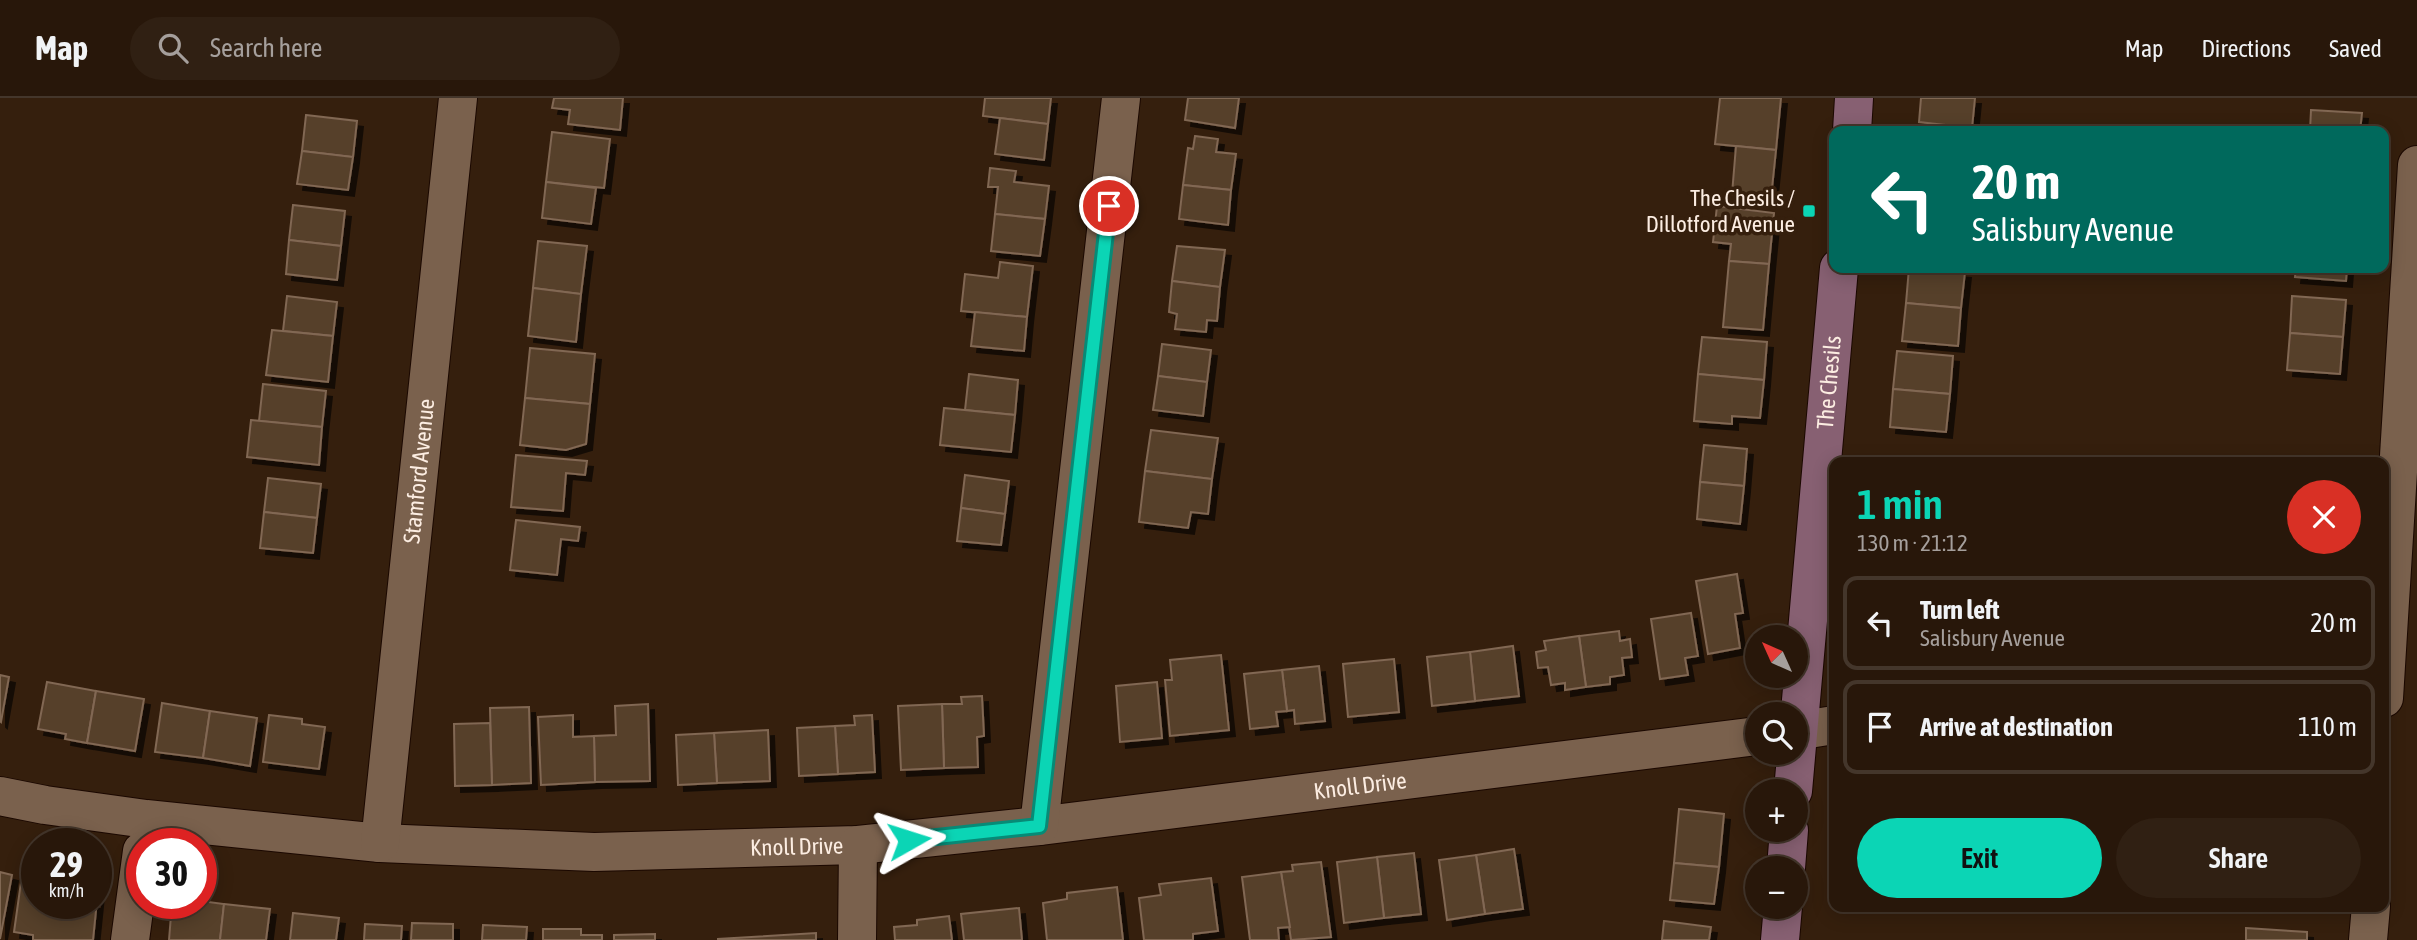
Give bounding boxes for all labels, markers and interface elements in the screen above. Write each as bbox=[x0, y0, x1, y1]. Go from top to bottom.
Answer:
search box bbox=[130, 17, 620, 80]
text: Map bbox=[35, 29, 88, 67]
icon: search bbox=[154, 29, 192, 67]
text: Search here bbox=[210, 33, 322, 63]
text: Map bbox=[2125, 35, 2163, 62]
text: Directions bbox=[2201, 35, 2291, 62]
text: Saved bbox=[2329, 35, 2382, 62]
text: 20 m bbox=[1972, 153, 2060, 209]
icon: left bbox=[1857, 154, 1948, 245]
pin bbox=[1079, 176, 1139, 236]
place label: The Chesils / Dillotford Avenue bbox=[1646, 185, 1795, 237]
icon: arrive bbox=[1090, 187, 1128, 225]
marker: The Chesils / Dillotford Avenue bbox=[1801, 203, 1817, 219]
text: Salisbury Avenue bbox=[1972, 211, 2174, 248]
street label: The Chesils bbox=[1812, 335, 1846, 431]
street label: Stamford Avenue bbox=[398, 397, 439, 545]
text: 1 min bbox=[1857, 480, 1943, 528]
button: close bbox=[2287, 480, 2361, 554]
text: 130 m · 21:12 bbox=[1857, 530, 1968, 556]
text: Turn left bbox=[1920, 595, 2000, 625]
icon: left bbox=[1861, 604, 1899, 642]
text: 20 m bbox=[2310, 608, 2357, 638]
north arrow bbox=[1745, 625, 1808, 688]
map controls bbox=[1745, 625, 1808, 919]
text: Salisbury Avenue bbox=[1920, 625, 2065, 651]
button: search bbox=[1745, 702, 1808, 765]
icon: arrive bbox=[1861, 708, 1899, 746]
text: Arrive at destination bbox=[1920, 712, 2113, 742]
text: 110 m bbox=[2298, 712, 2357, 742]
street label: Knoll Drive bbox=[1312, 767, 1408, 804]
button: + bbox=[1745, 779, 1808, 842]
position arrow bbox=[872, 803, 946, 877]
button: Exit bbox=[1857, 818, 2102, 898]
button: Share bbox=[2116, 818, 2361, 898]
speed limit sign: 30 bbox=[126, 828, 217, 919]
street label: Knoll Drive bbox=[750, 832, 844, 861]
text: 29 bbox=[50, 844, 83, 884]
button: − bbox=[1745, 856, 1808, 919]
text: km/h bbox=[49, 880, 84, 901]

